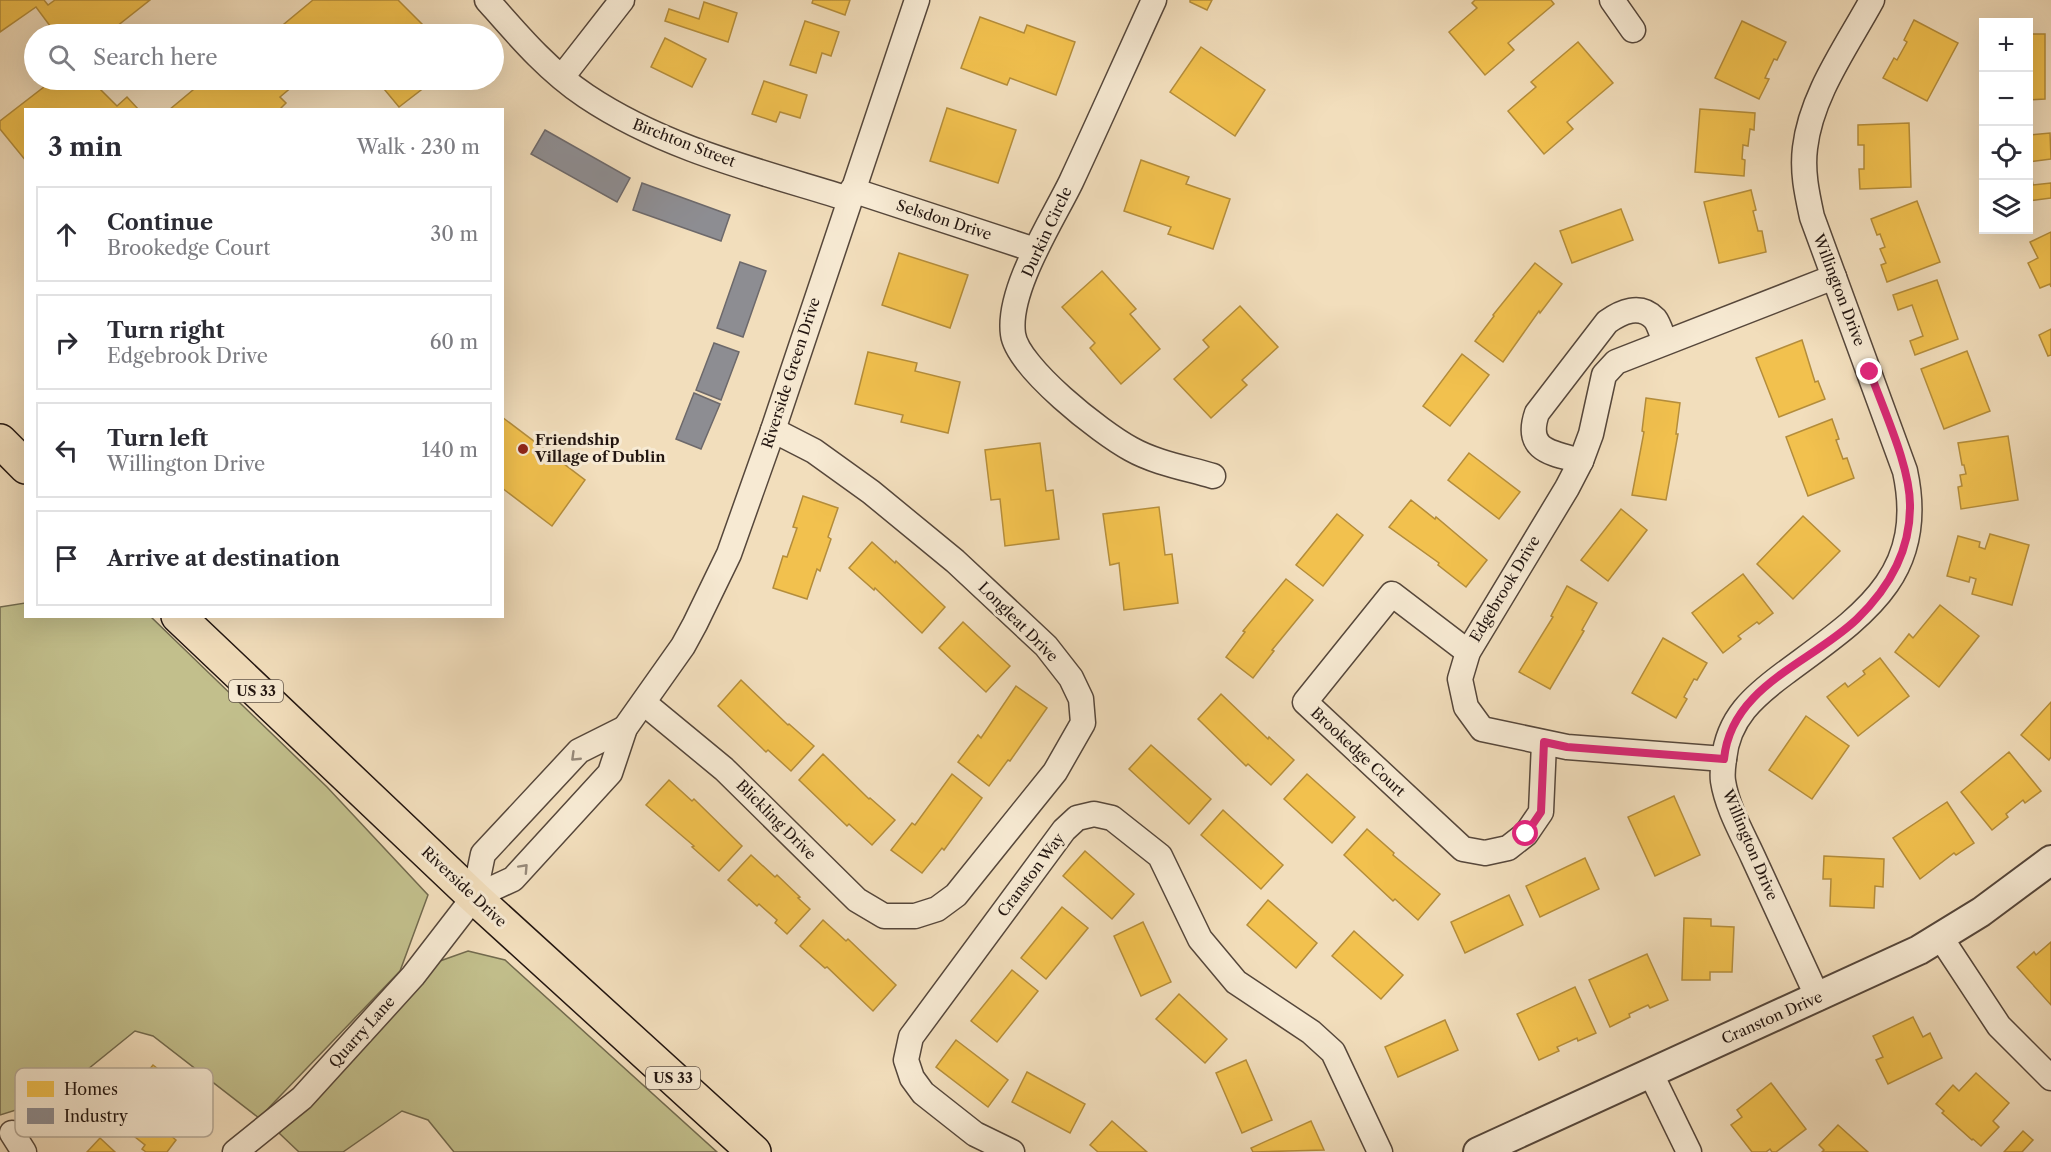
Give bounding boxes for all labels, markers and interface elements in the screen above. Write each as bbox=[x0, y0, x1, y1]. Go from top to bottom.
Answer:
map controls bbox=[1979, 18, 2033, 234]
button: + bbox=[1979, 18, 2033, 72]
search box bbox=[24, 24, 504, 90]
icon: search bbox=[45, 41, 78, 74]
text: Search here bbox=[93, 44, 218, 71]
button: − bbox=[1979, 72, 2033, 126]
street label: Birchton Street bbox=[630, 114, 739, 171]
button: locate bbox=[1979, 126, 2033, 180]
text: 3 min bbox=[48, 131, 122, 163]
text: Walk · 230 m bbox=[357, 135, 480, 159]
button: layers bbox=[1979, 180, 2033, 234]
street label: Durkin Circle bbox=[1017, 184, 1076, 280]
street label: Selsdon Drive bbox=[894, 195, 994, 244]
text: Continue bbox=[107, 209, 213, 236]
icon: ahead bbox=[50, 218, 83, 251]
text: 30 m bbox=[430, 222, 478, 246]
street label: Willington Drive bbox=[1809, 230, 1870, 349]
text: Brookedge Court bbox=[107, 236, 270, 260]
street label: Riverside Green Drive bbox=[757, 295, 824, 451]
text: Turn right bbox=[107, 317, 225, 344]
icon: right bbox=[50, 326, 83, 359]
text: 60 m bbox=[430, 330, 478, 354]
text: Edgebrook Drive bbox=[107, 344, 268, 368]
route end bbox=[1856, 358, 1882, 384]
text: Turn left bbox=[107, 425, 208, 452]
place label: Friendship Village of Dublin bbox=[534, 430, 666, 466]
icon: left bbox=[50, 434, 83, 467]
text: 140 m bbox=[421, 438, 478, 462]
marker: Friendship Village of Dublin bbox=[516, 442, 530, 456]
text: Willington Drive bbox=[107, 452, 265, 476]
street label: Edgebrook Drive bbox=[1465, 532, 1544, 645]
icon: arrive bbox=[50, 542, 83, 575]
text: Arrive at destination bbox=[107, 545, 340, 572]
street label: Longleat Drive bbox=[974, 578, 1062, 666]
road number: US 33 bbox=[229, 680, 283, 702]
street label: Brookedge Court bbox=[1307, 703, 1410, 801]
one-way arrow bbox=[571, 750, 581, 761]
street label: Blickling Drive bbox=[732, 776, 820, 864]
street label: Willington Drive bbox=[1718, 786, 1782, 903]
route start bbox=[1512, 820, 1538, 846]
street label: Cranston Way bbox=[993, 829, 1069, 920]
street label: Riverside Drive bbox=[418, 842, 511, 931]
one-way arrow bbox=[516, 864, 527, 875]
street label: Cranston Drive bbox=[1718, 987, 1825, 1048]
street label: Quarry Lane bbox=[325, 992, 399, 1071]
road number: US 33 bbox=[646, 1067, 700, 1089]
legend bbox=[15, 1068, 213, 1137]
text: Homes bbox=[64, 1079, 118, 1099]
text: Industry bbox=[64, 1106, 129, 1126]

